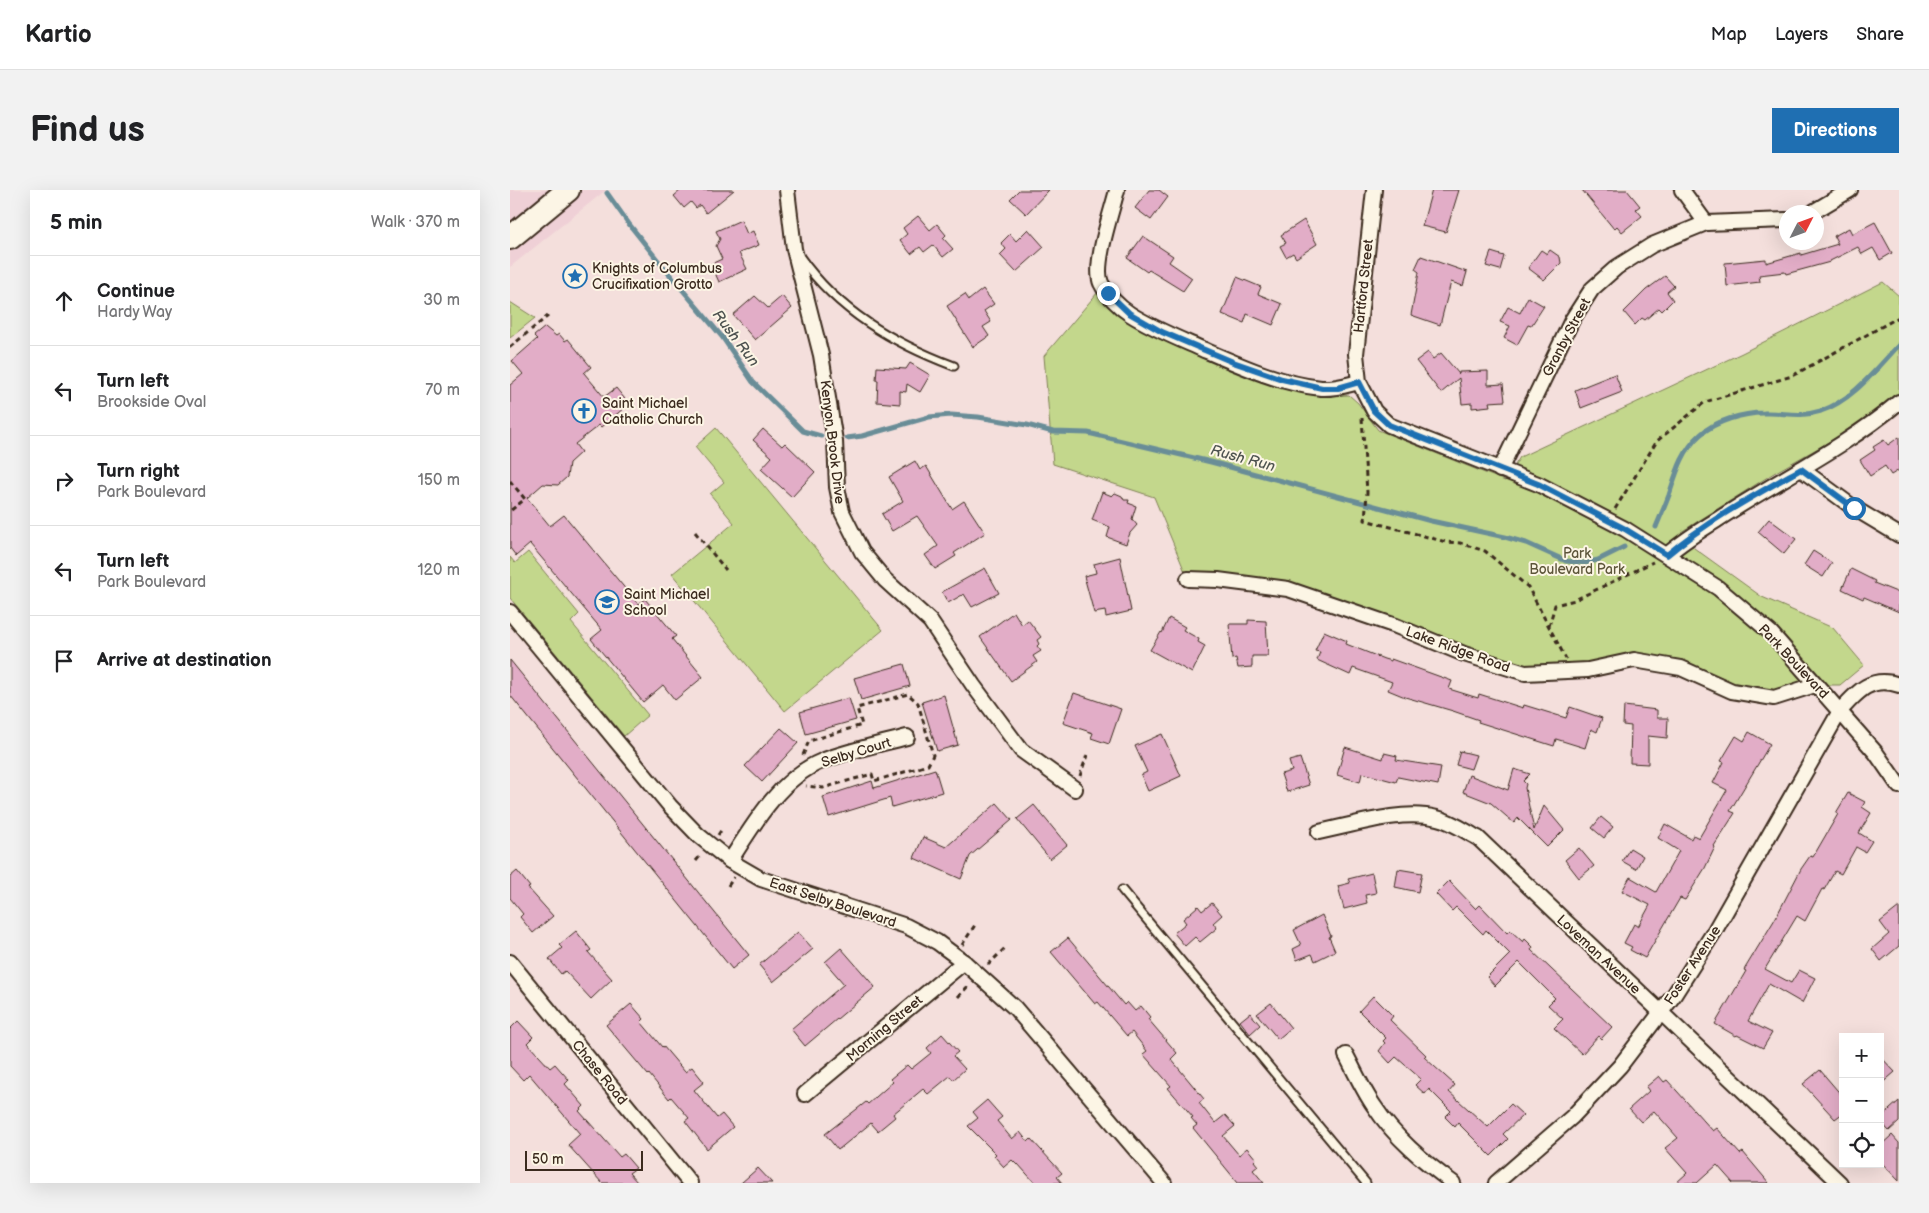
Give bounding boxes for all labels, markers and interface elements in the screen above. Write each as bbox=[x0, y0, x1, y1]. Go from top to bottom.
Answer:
text: Kartio bbox=[25, 20, 92, 49]
text: Map bbox=[1711, 24, 1747, 45]
text: Layers bbox=[1775, 24, 1828, 45]
text: Share bbox=[1856, 24, 1904, 45]
button: Directions bbox=[1772, 108, 1899, 153]
text: Find us bbox=[30, 109, 145, 152]
north arrow bbox=[1779, 205, 1824, 250]
text: 5 min bbox=[50, 210, 103, 235]
text: Walk · 370 m bbox=[371, 213, 460, 232]
street label: Hartford Street bbox=[1350, 238, 1377, 334]
place label: Knights of Columbus Crucifixation Grotto bbox=[592, 260, 722, 293]
place icon: Knights of Columbus Crucifixation Grotto bbox=[562, 263, 588, 289]
text: Continue bbox=[97, 280, 175, 303]
route end bbox=[1097, 282, 1120, 305]
icon: ahead bbox=[50, 287, 78, 315]
text: 30 m bbox=[423, 291, 460, 310]
street label: Granby Street bbox=[1539, 295, 1595, 379]
text: Hardy Way bbox=[97, 303, 172, 322]
water label: Rush Run bbox=[708, 306, 763, 370]
text: Turn left bbox=[97, 370, 169, 393]
icon: left bbox=[50, 377, 78, 405]
street label: Kenyon Brook Drive bbox=[816, 379, 849, 505]
text: 70 m bbox=[425, 381, 460, 400]
text: Brookside Oval bbox=[97, 393, 206, 412]
place label: Saint Michael Catholic Church bbox=[602, 395, 703, 428]
church icon: Saint Michael Catholic Church bbox=[571, 398, 597, 424]
water label: Rush Run bbox=[1208, 441, 1277, 476]
text: Turn right bbox=[97, 460, 180, 483]
icon: right bbox=[50, 467, 78, 495]
text: 150 m bbox=[418, 471, 460, 490]
text: Park Boulevard bbox=[97, 483, 206, 502]
route start bbox=[1843, 497, 1866, 520]
park label: Park Boulevard Park bbox=[1529, 545, 1625, 578]
text: Turn left bbox=[97, 550, 169, 573]
icon: left bbox=[50, 557, 78, 585]
text: 120 m bbox=[417, 561, 460, 580]
text: Park Boulevard bbox=[97, 573, 206, 592]
place label: Saint Michael School bbox=[624, 586, 710, 619]
school or university icon: Saint Michael School bbox=[594, 589, 620, 615]
street label: Park Boulevard bbox=[1755, 621, 1832, 702]
street label: Lake Ridge Road bbox=[1403, 623, 1512, 676]
icon: arrive bbox=[50, 647, 78, 675]
text: Arrive at destination bbox=[97, 649, 272, 672]
street label: Selby Court bbox=[819, 734, 894, 771]
street label: East Selby Boulevard bbox=[767, 874, 898, 931]
street label: Loveman Avenue bbox=[1553, 911, 1644, 998]
street label: Foster Avenue bbox=[1661, 923, 1724, 1008]
street label: Morning Street bbox=[843, 991, 926, 1065]
map controls bbox=[1839, 1033, 1884, 1168]
button: + bbox=[1839, 1033, 1884, 1078]
street label: Chase Road bbox=[568, 1036, 631, 1108]
button: − bbox=[1839, 1078, 1884, 1123]
button: locate bbox=[1839, 1123, 1884, 1168]
scale bar bbox=[525, 1148, 642, 1171]
text: 50 m bbox=[532, 1151, 564, 1168]

